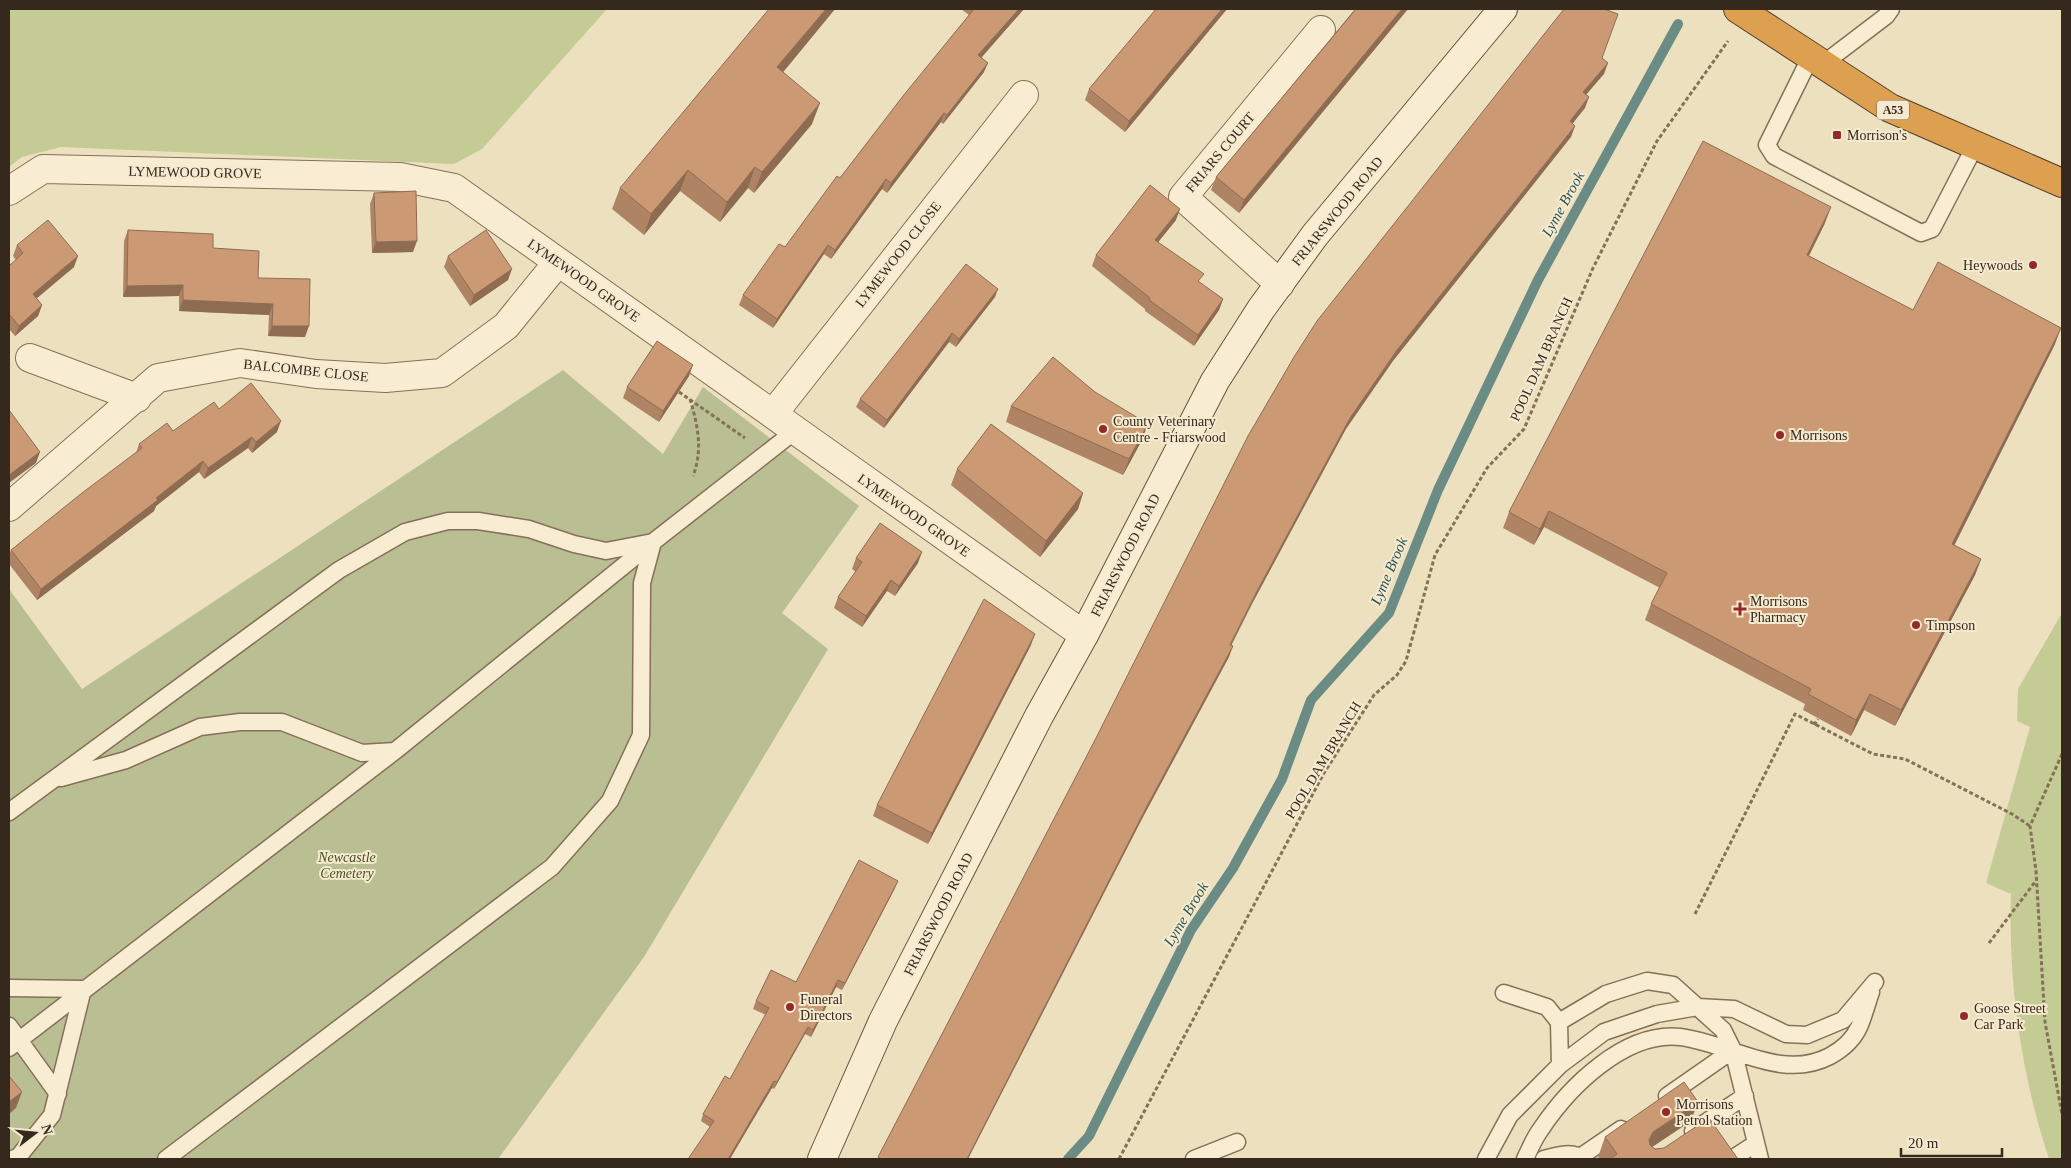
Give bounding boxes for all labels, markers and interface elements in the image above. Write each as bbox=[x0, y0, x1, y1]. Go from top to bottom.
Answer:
road number: A53 bbox=[1877, 100, 1909, 120]
street label: FRIARS COURT bbox=[1183, 109, 1258, 195]
place label: Morrison's bbox=[1847, 128, 1907, 143]
marker: Morrison's bbox=[1831, 129, 1843, 141]
street label: FRIARSWOOD ROAD bbox=[1289, 154, 1386, 269]
street label: LYMEWOOD GROVE bbox=[128, 164, 262, 181]
water label: Lyme Brook bbox=[1538, 168, 1588, 240]
street label: LYMEWOOD CLOSE bbox=[853, 199, 944, 310]
street label: LYMEWOOD GROVE bbox=[525, 236, 643, 325]
place label: Heywoods bbox=[1963, 258, 2023, 273]
marker: Heywoods bbox=[2027, 259, 2039, 271]
street label: POOL DAM BRANCH bbox=[1507, 295, 1576, 423]
street label: BALCOMBE CLOSE bbox=[243, 356, 369, 385]
place label: County Veterinary Centre - Friarswood bbox=[1113, 414, 1226, 445]
marker: County Veterinary Centre - Friarswood bbox=[1097, 423, 1109, 435]
place label: Morrisons bbox=[1790, 428, 1848, 443]
marker: Morrisons bbox=[1774, 429, 1786, 441]
street label: LYMEWOOD GROVE bbox=[855, 471, 973, 560]
street label: FRIARSWOOD ROAD bbox=[1088, 491, 1163, 619]
water label: Lyme Brook bbox=[1367, 534, 1411, 608]
place label: Morrisons Pharmacy bbox=[1750, 594, 1808, 625]
marker: Morrisons Pharmacy bbox=[1734, 603, 1746, 615]
place label: Timpson bbox=[1926, 618, 1975, 633]
marker: Timpson bbox=[1910, 619, 1922, 631]
street label: POOL DAM BRANCH bbox=[1282, 699, 1364, 822]
park label: Newcastle Cemetery bbox=[317, 850, 376, 881]
street label: FRIARSWOOD ROAD bbox=[901, 850, 976, 978]
water label: Lyme Brook bbox=[1160, 879, 1212, 950]
place label: Funeral Directors bbox=[800, 992, 852, 1023]
marker: Funeral Directors bbox=[784, 1001, 796, 1013]
place label: Goose Street Car Park bbox=[1974, 1001, 2046, 1032]
marker: Goose Street Car Park bbox=[1958, 1010, 1970, 1022]
place label: Morrisons Petrol Station bbox=[1676, 1097, 1753, 1128]
marker: Morrisons Petrol Station bbox=[1660, 1106, 1672, 1118]
north arrow bbox=[10, 1108, 60, 1158]
text: N bbox=[38, 1123, 56, 1136]
scale bar bbox=[1901, 1126, 2002, 1158]
text: 20 m bbox=[1908, 1135, 1939, 1151]

